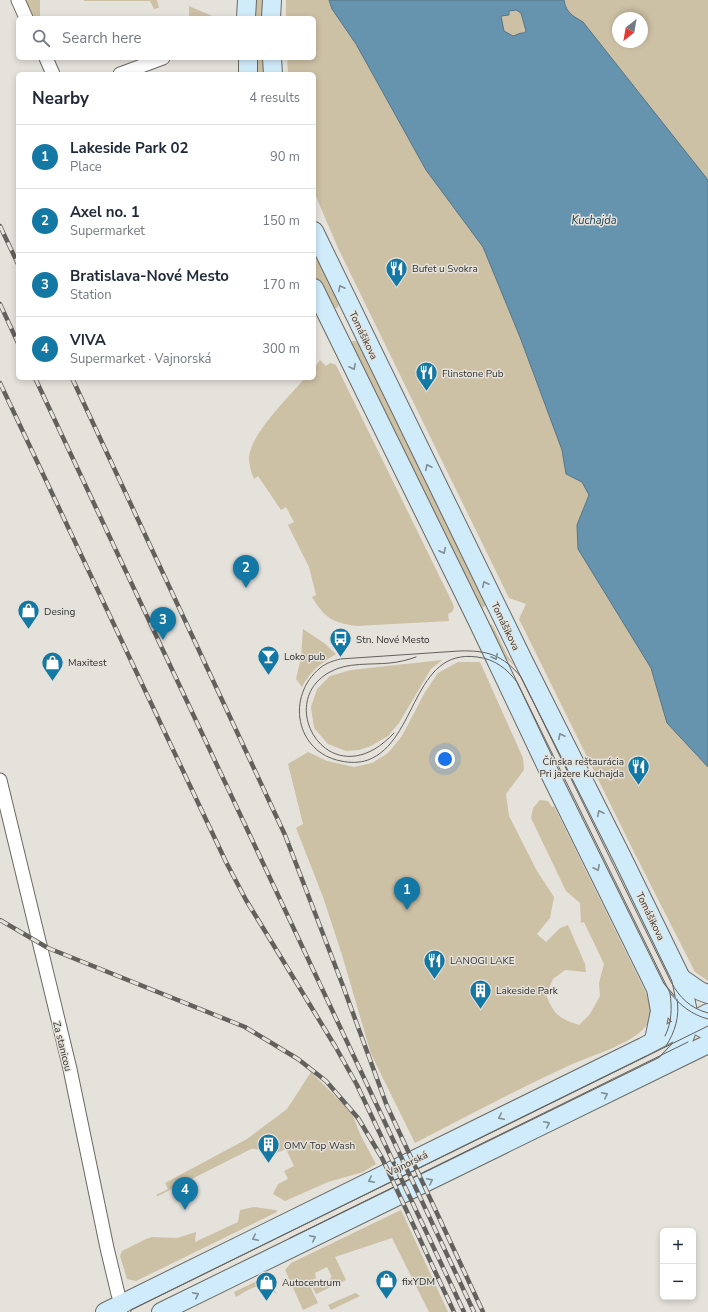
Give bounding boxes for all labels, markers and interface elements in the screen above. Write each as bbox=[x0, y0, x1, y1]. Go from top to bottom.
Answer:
north arrow bbox=[612, 12, 648, 48]
search box bbox=[16, 16, 316, 60]
icon: search bbox=[30, 27, 52, 49]
text: Search here bbox=[62, 28, 142, 48]
text: Nearby bbox=[32, 87, 89, 110]
text: 4 results bbox=[249, 89, 300, 107]
text: Lakeside Park 02 bbox=[70, 138, 189, 158]
text: 1 bbox=[41, 148, 49, 166]
text: 90 m bbox=[270, 148, 300, 166]
text: Place bbox=[70, 158, 102, 176]
text: Axel no. 1 bbox=[70, 202, 140, 222]
text: 2 bbox=[41, 212, 49, 230]
text: 150 m bbox=[262, 212, 300, 230]
water label: Kuchajda bbox=[572, 213, 617, 228]
text: Supermarket bbox=[70, 222, 145, 240]
restaurant icon: Bufet u Svokra bbox=[383, 255, 409, 288]
place label: Bufet u Svokra bbox=[412, 262, 478, 276]
text: Bratislava-Nové Mesto bbox=[70, 266, 229, 286]
text: 3 bbox=[41, 276, 49, 294]
text: 170 m bbox=[262, 276, 300, 294]
one-way arrow bbox=[338, 284, 346, 292]
text: Station bbox=[70, 286, 112, 304]
street label: Tomášikova bbox=[345, 309, 381, 362]
text: VIVA bbox=[70, 330, 106, 350]
text: 4 bbox=[41, 340, 49, 358]
text: 300 m bbox=[262, 340, 300, 358]
text: Supermarket · Vajnorská bbox=[70, 350, 212, 368]
restaurant icon: Flinstone Pub bbox=[413, 360, 439, 393]
one-way arrow bbox=[348, 363, 355, 371]
place label: Flinstone Pub bbox=[442, 367, 504, 381]
one-way arrow bbox=[425, 463, 433, 471]
one-way arrow bbox=[438, 547, 446, 555]
pin: 2 bbox=[233, 555, 259, 588]
one-way arrow bbox=[482, 580, 490, 588]
shop icon: Desing bbox=[16, 598, 42, 631]
street label: Tomášikova bbox=[487, 600, 523, 653]
place label: Desing bbox=[44, 605, 76, 619]
pin: 3 bbox=[150, 607, 176, 640]
bus stop icon: Stn. Nové Mesto bbox=[327, 626, 353, 659]
place label: Stn. Nové Mesto bbox=[356, 633, 430, 647]
bar icon: Loko pub bbox=[255, 643, 281, 676]
shop icon: Maxitest bbox=[39, 649, 65, 682]
place label: Loko pub bbox=[284, 650, 325, 664]
one-way arrow bbox=[490, 653, 498, 660]
place label: Maxitest bbox=[68, 656, 107, 670]
one-way arrow bbox=[558, 732, 566, 740]
your location bbox=[435, 749, 455, 769]
restaurant icon: Čínska reštaurácia Pri jazere Kuchajda bbox=[626, 754, 652, 787]
place label: Čínska reštaurácia Pri jazere Kuchajda bbox=[540, 755, 624, 781]
one-way arrow bbox=[597, 810, 604, 817]
one-way arrow bbox=[592, 863, 600, 871]
pin: 1 bbox=[394, 877, 420, 910]
street label: Tomášikova bbox=[632, 890, 668, 943]
restaurant icon: LANOGI LAKE bbox=[422, 947, 448, 980]
place label: LANOGI LAKE bbox=[450, 954, 515, 968]
building icon: Lakeside Park bbox=[468, 977, 494, 1010]
place label: Lakeside Park bbox=[496, 984, 559, 998]
street label: Za stanicou bbox=[49, 1020, 75, 1073]
one-way arrow bbox=[601, 1092, 608, 1099]
one-way arrow bbox=[497, 1112, 505, 1119]
one-way arrow bbox=[542, 1121, 550, 1129]
building icon: OMV Top Wash bbox=[255, 1132, 281, 1165]
place label: OMV Top Wash bbox=[284, 1139, 355, 1153]
street label: Vajnorská bbox=[384, 1148, 430, 1180]
one-way arrow bbox=[368, 1176, 375, 1183]
pin: 4 bbox=[172, 1177, 198, 1210]
one-way arrow bbox=[426, 1178, 433, 1186]
map controls bbox=[660, 1228, 696, 1300]
button: + bbox=[660, 1228, 696, 1264]
one-way arrow bbox=[251, 1233, 259, 1241]
one-way arrow bbox=[309, 1235, 316, 1243]
button: − bbox=[660, 1264, 696, 1300]
shop icon: fixYDM bbox=[374, 1268, 400, 1301]
shop icon: Autocentrum bbox=[254, 1269, 280, 1302]
place label: fixYDM bbox=[402, 1275, 435, 1289]
place label: Autocentrum bbox=[282, 1276, 341, 1290]
one-way arrow bbox=[192, 1292, 199, 1299]

